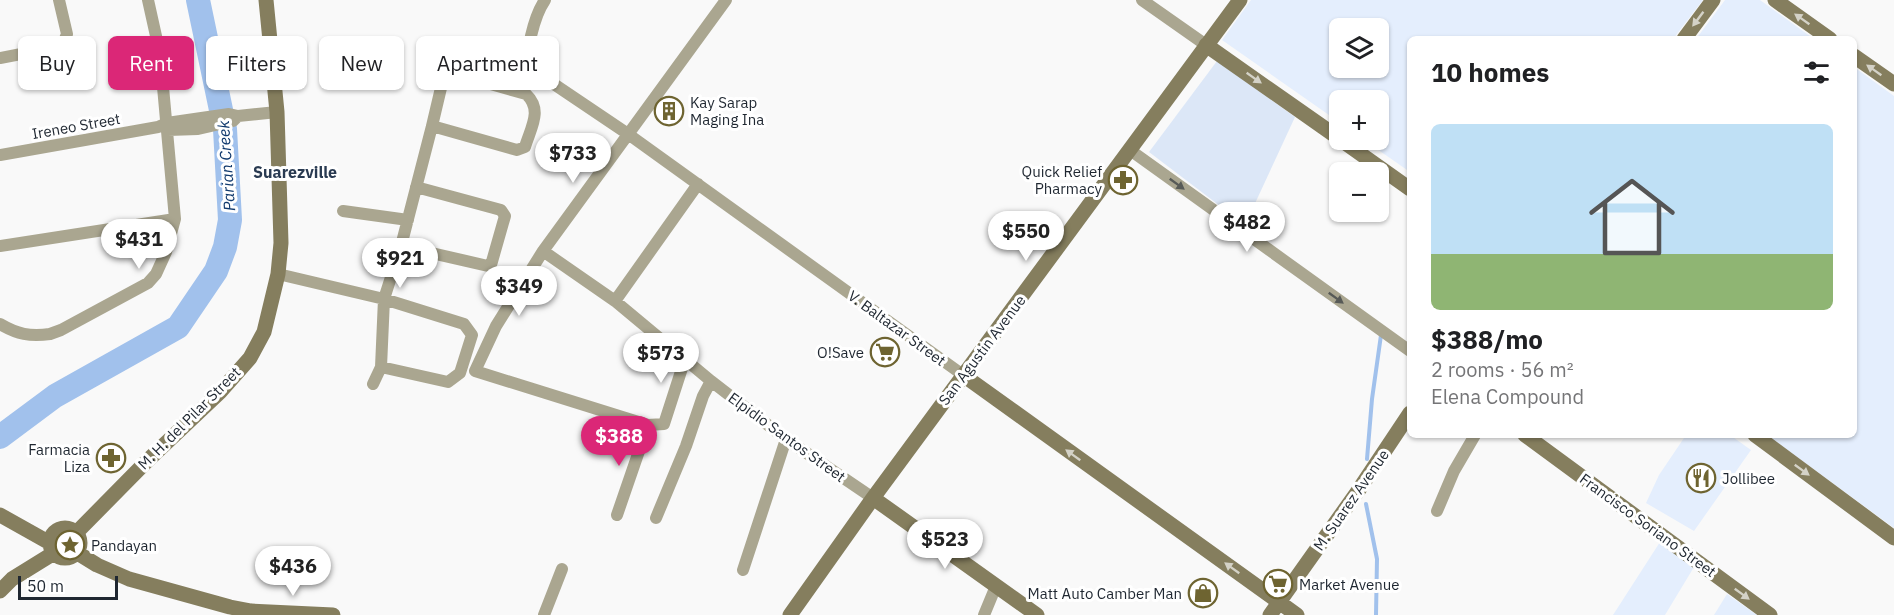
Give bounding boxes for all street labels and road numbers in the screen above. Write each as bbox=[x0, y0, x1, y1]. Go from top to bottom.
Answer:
street label: Ireneo Street bbox=[30, 109, 122, 143]
street label: V. Baltazar Street bbox=[844, 286, 950, 370]
street label: San Agustin Avenue bbox=[934, 291, 1030, 409]
street label: M. H. del Pilar Street bbox=[134, 363, 244, 473]
street label: Elpidio Santos Street bbox=[725, 388, 849, 486]
street label: M. Suarez Avenue bbox=[1309, 446, 1393, 554]
street label: Francisco Soriano Street bbox=[1576, 469, 1720, 581]

